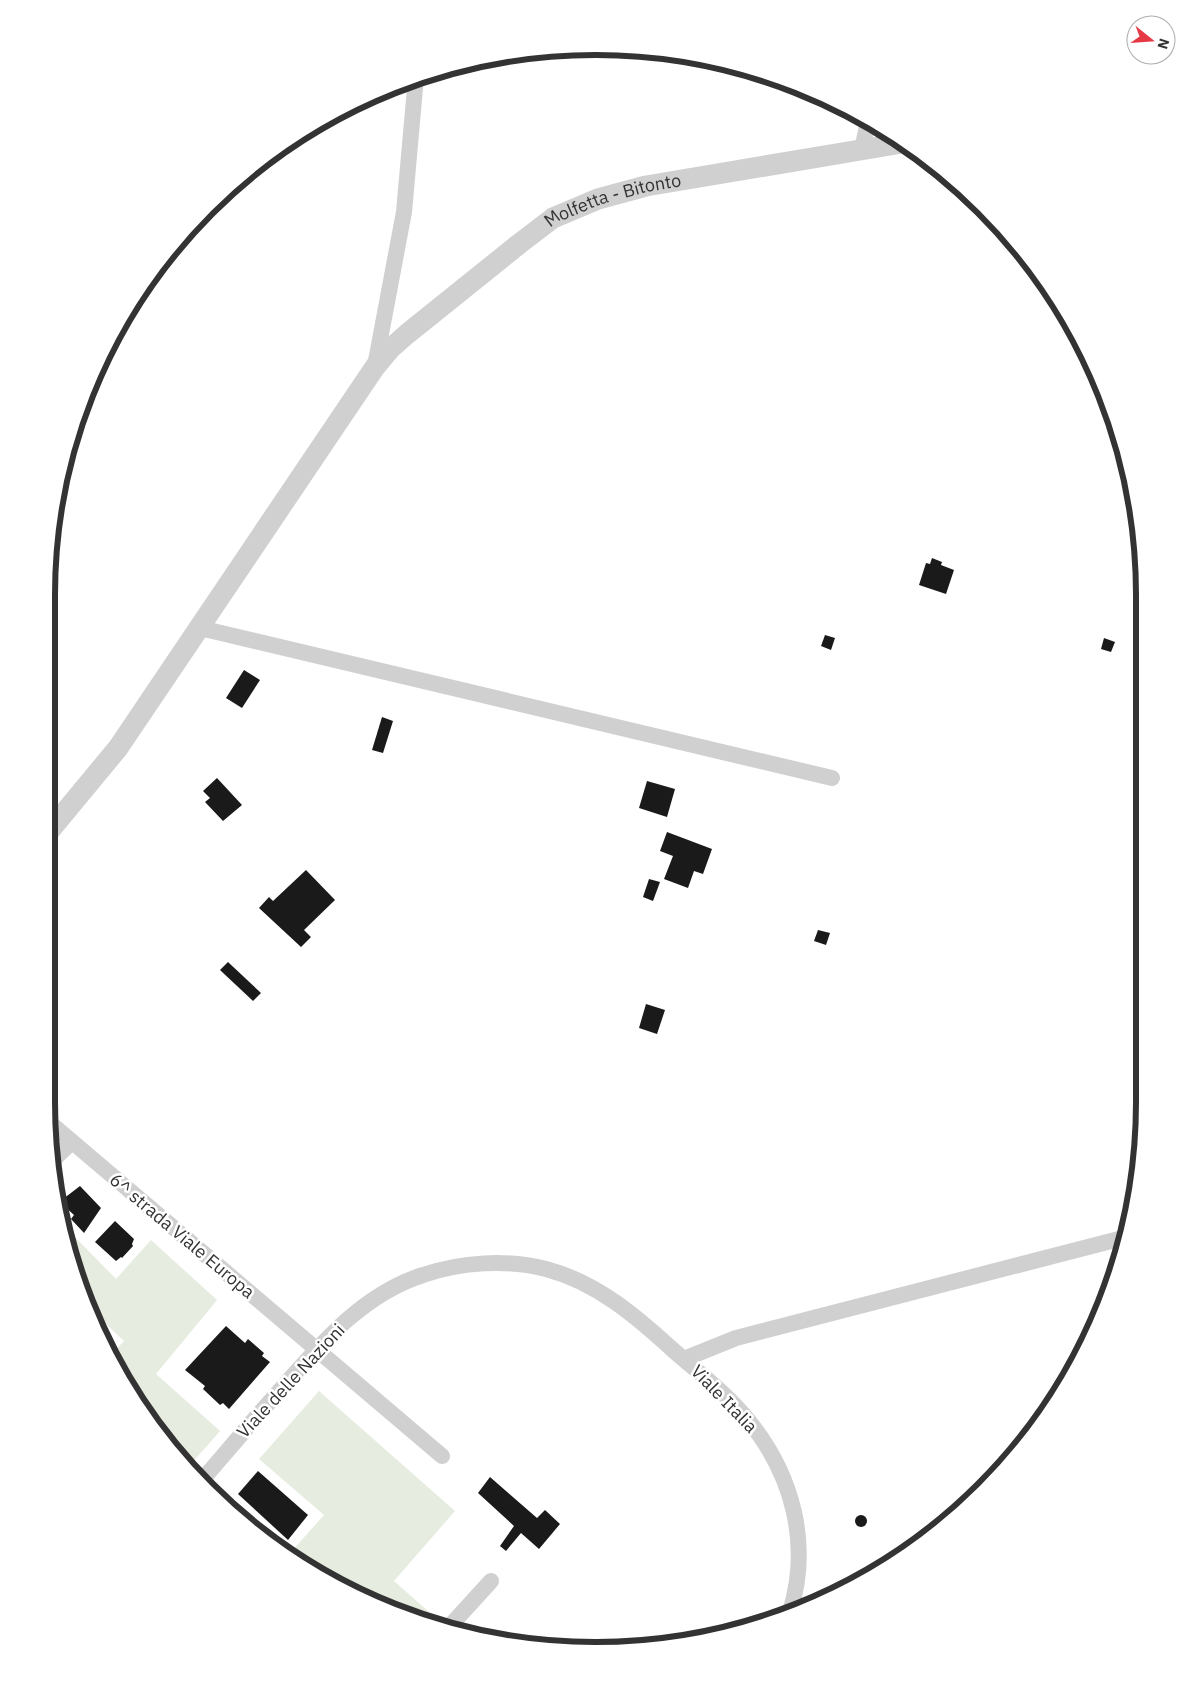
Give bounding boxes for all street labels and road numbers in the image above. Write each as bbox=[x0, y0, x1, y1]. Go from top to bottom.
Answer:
street label: Molfetta - Bitonto bbox=[539, 168, 683, 232]
street label: 6^ strada Viale Europa bbox=[105, 1168, 260, 1303]
street label: Viale delle Nazioni bbox=[232, 1319, 350, 1443]
street label: Viale Italia bbox=[686, 1360, 763, 1438]

